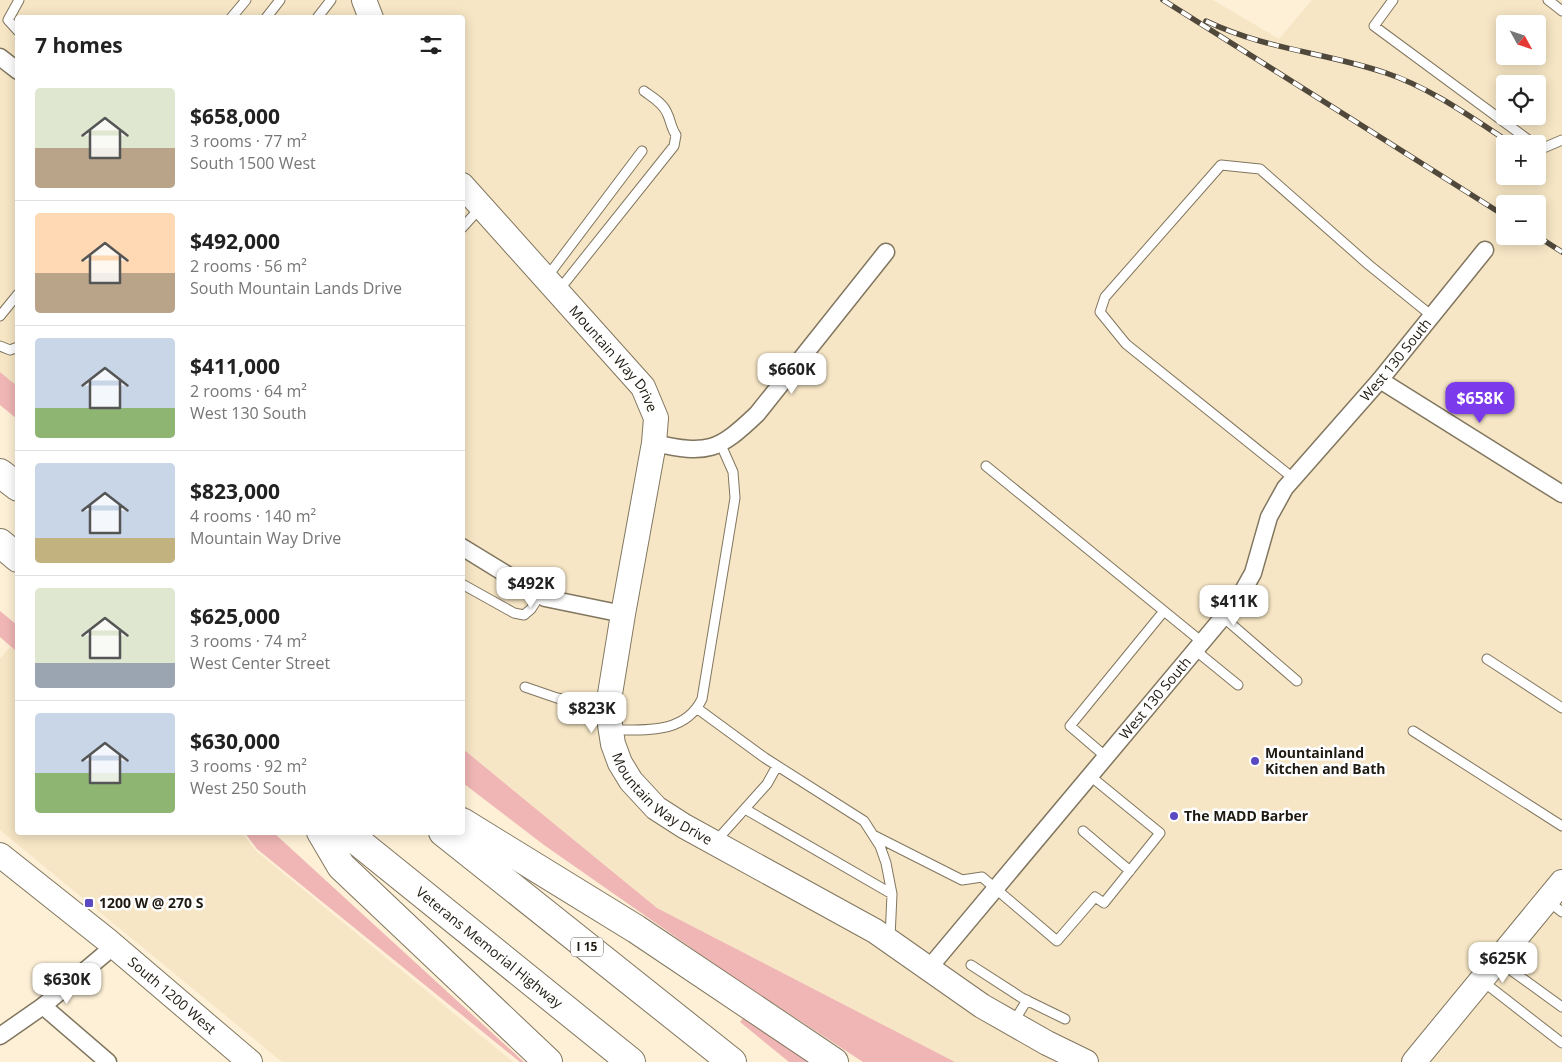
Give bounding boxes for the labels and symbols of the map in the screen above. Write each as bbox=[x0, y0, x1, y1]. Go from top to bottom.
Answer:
north arrow bbox=[1496, 15, 1546, 65]
street label: Mountain Way Drive bbox=[565, 301, 662, 415]
street label: West 130 South bbox=[1356, 314, 1435, 405]
pin: $660K bbox=[757, 352, 827, 395]
pin: $658K bbox=[1445, 382, 1515, 424]
pin: $492K bbox=[496, 566, 566, 609]
pin: $411K bbox=[1199, 584, 1269, 627]
street label: West 130 South bbox=[1115, 653, 1195, 743]
pin: $823K bbox=[557, 692, 627, 734]
place label: Mountainland Kitchen and Bath bbox=[1265, 743, 1385, 778]
street label: Mountain Way Drive bbox=[608, 750, 716, 849]
marker: Mountainland Kitchen and Bath bbox=[1249, 755, 1261, 767]
place label: The MADD Barber bbox=[1184, 806, 1309, 825]
marker: The MADD Barber bbox=[1168, 810, 1180, 822]
street label: Veterans Memorial Highway bbox=[412, 882, 568, 1013]
place label: 1200 W @ 270 S bbox=[99, 893, 204, 912]
marker: 1200 W @ 270 S bbox=[83, 897, 95, 909]
road number: I 15 bbox=[571, 938, 603, 956]
pin: $625K bbox=[1468, 942, 1538, 984]
street label: South 1200 West bbox=[124, 952, 220, 1038]
pin: $630K bbox=[32, 962, 102, 1005]

